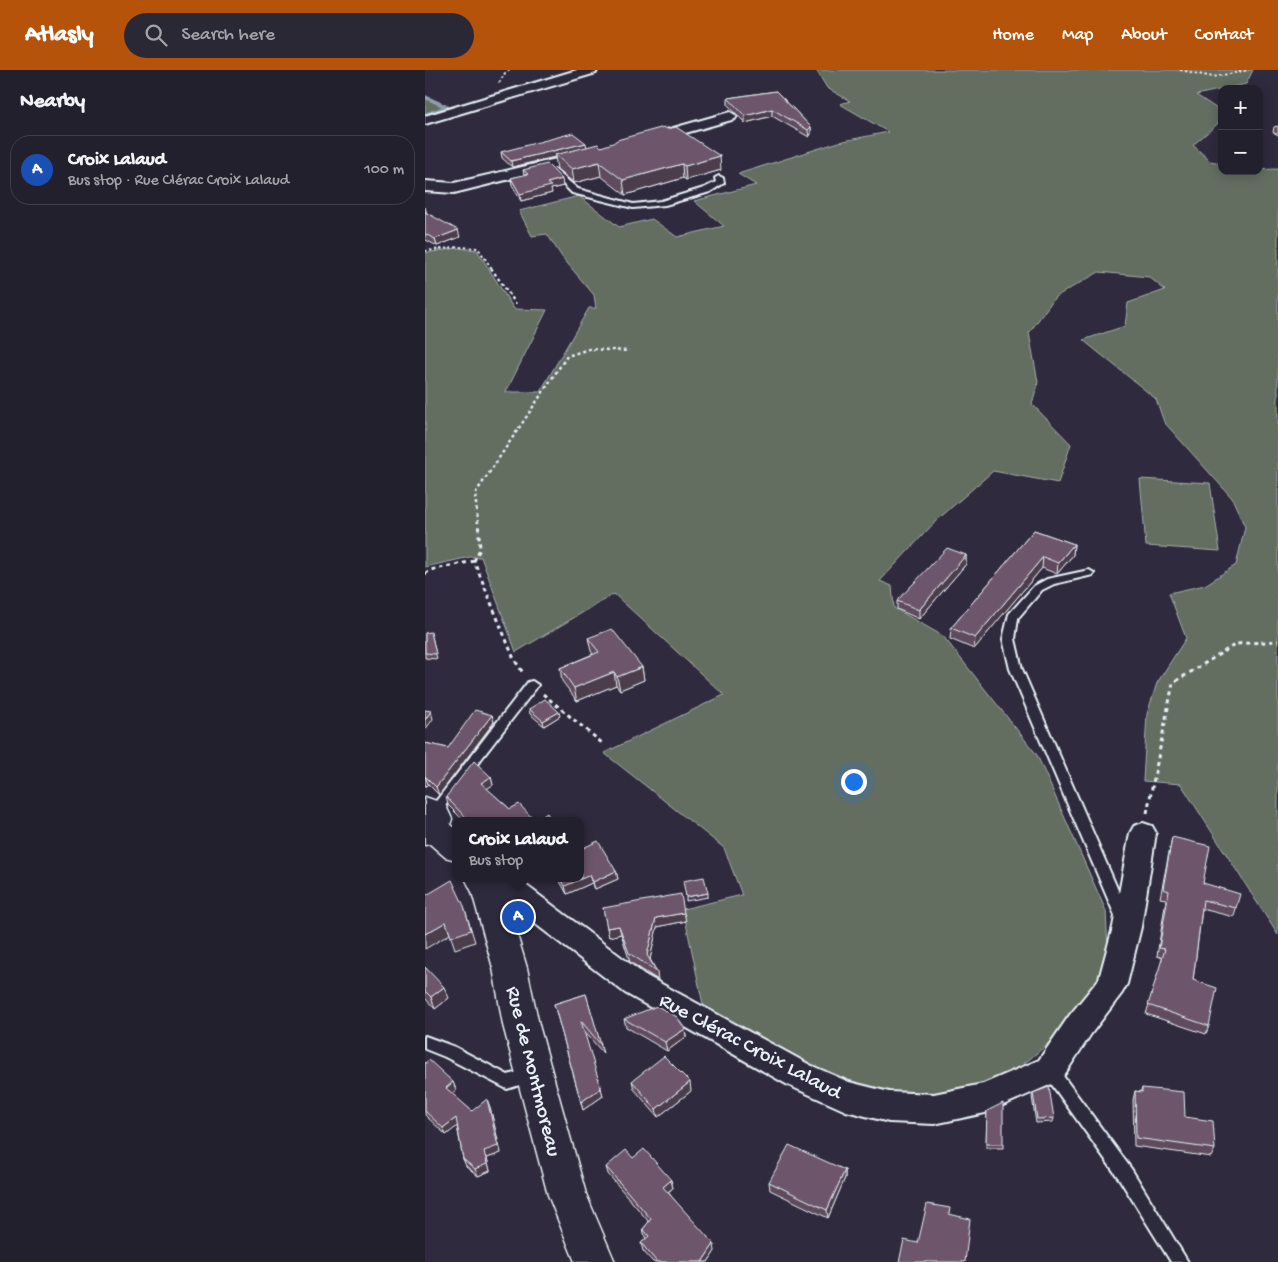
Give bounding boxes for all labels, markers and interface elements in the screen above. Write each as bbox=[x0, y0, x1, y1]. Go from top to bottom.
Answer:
search box bbox=[124, 13, 474, 58]
text: Atlasly bbox=[25, 21, 94, 50]
icon: search bbox=[142, 21, 170, 49]
text: Search here bbox=[182, 24, 275, 47]
text: Home bbox=[992, 25, 1034, 46]
text: Map bbox=[1062, 25, 1093, 46]
text: About bbox=[1121, 25, 1167, 46]
text: Contact bbox=[1195, 25, 1253, 46]
map controls bbox=[1218, 85, 1263, 175]
button: + bbox=[1218, 85, 1263, 130]
text: Nearby bbox=[20, 90, 85, 115]
button: − bbox=[1218, 130, 1263, 175]
text: Croix Lalaud bbox=[68, 149, 166, 172]
text: A bbox=[32, 161, 42, 180]
text: 100 m bbox=[364, 161, 404, 180]
text: Bus stop · Rue Clérac Croix Lalaud bbox=[68, 172, 289, 191]
your location bbox=[841, 769, 867, 795]
popup bbox=[452, 817, 584, 882]
text: Croix Lalaud bbox=[469, 829, 567, 852]
text: Bus stop bbox=[469, 852, 523, 871]
pin: A bbox=[502, 898, 534, 936]
street label: Rue de Montmoreau bbox=[498, 984, 565, 1160]
street label: Rue Clérac Croix Lalaud bbox=[654, 989, 846, 1108]

